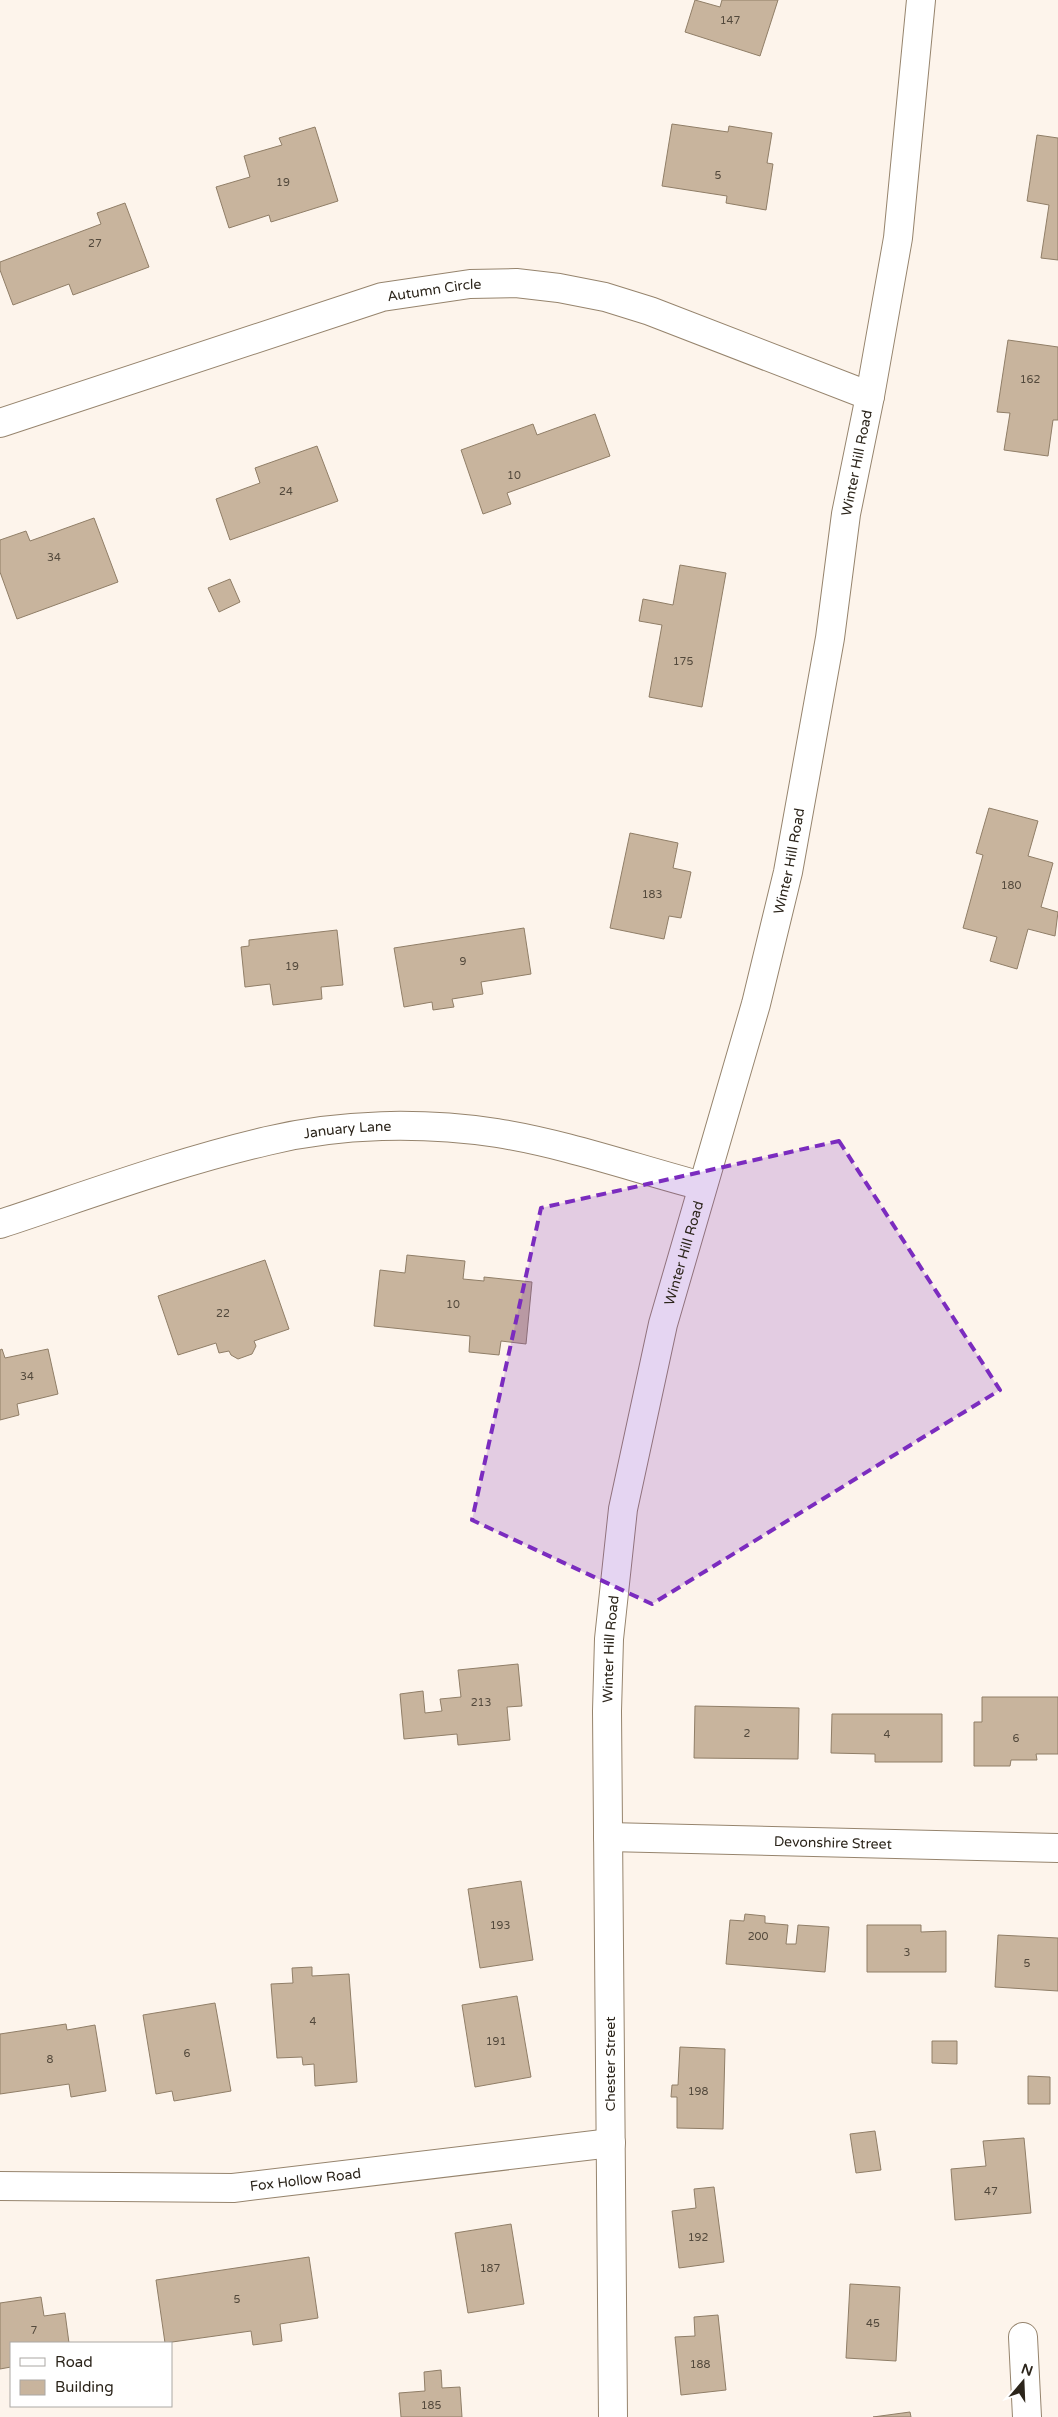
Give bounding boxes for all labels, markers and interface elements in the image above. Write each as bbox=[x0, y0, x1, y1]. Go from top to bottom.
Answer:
house number: 147 bbox=[720, 14, 740, 27]
house number: 5 bbox=[715, 169, 722, 182]
house number: 19 bbox=[276, 176, 290, 189]
house number: 27 bbox=[88, 237, 102, 250]
street label: Autumn Circle bbox=[386, 275, 482, 305]
house number: 162 bbox=[1020, 373, 1040, 386]
street label: Winter Hill Road bbox=[837, 408, 875, 517]
house number: 10 bbox=[507, 469, 521, 482]
house number: 24 bbox=[279, 485, 293, 498]
house number: 34 bbox=[47, 551, 61, 564]
house number: 175 bbox=[673, 655, 693, 668]
street label: Winter Hill Road bbox=[770, 807, 808, 916]
house number: 180 bbox=[1001, 879, 1021, 892]
house number: 183 bbox=[642, 888, 662, 901]
house number: 9 bbox=[460, 955, 467, 968]
house number: 19 bbox=[285, 960, 299, 973]
street label: January Lane bbox=[302, 1117, 391, 1142]
street label: Winter Hill Road bbox=[660, 1199, 707, 1307]
house number: 10 bbox=[446, 1298, 460, 1311]
house number: 22 bbox=[216, 1307, 230, 1320]
house number: 34 bbox=[20, 1370, 34, 1383]
street label: Winter Hill Road bbox=[599, 1594, 622, 1703]
house number: 213 bbox=[471, 1696, 491, 1709]
house number: 2 bbox=[744, 1727, 751, 1740]
house number: 4 bbox=[884, 1728, 891, 1741]
house number: 6 bbox=[1013, 1732, 1020, 1745]
street label: Devonshire Street bbox=[774, 1833, 893, 1852]
house number: 193 bbox=[490, 1919, 510, 1932]
house number: 200 bbox=[748, 1930, 768, 1943]
house number: 3 bbox=[904, 1946, 911, 1959]
house number: 5 bbox=[1024, 1957, 1031, 1970]
house number: 4 bbox=[310, 2015, 317, 2028]
street label: Chester Street bbox=[602, 2016, 619, 2112]
house number: 191 bbox=[486, 2035, 506, 2048]
house number: 6 bbox=[184, 2047, 191, 2060]
house number: 8 bbox=[47, 2053, 54, 2066]
house number: 198 bbox=[688, 2085, 708, 2098]
street label: Fox Hollow Road bbox=[249, 2164, 362, 2194]
house number: 47 bbox=[984, 2185, 998, 2198]
house number: 192 bbox=[688, 2231, 708, 2244]
house number: 187 bbox=[480, 2262, 500, 2275]
house number: 5 bbox=[234, 2293, 241, 2306]
house number: 45 bbox=[866, 2317, 880, 2330]
house number: 7 bbox=[31, 2324, 38, 2337]
legend bbox=[10, 2342, 172, 2407]
text: Road bbox=[55, 2353, 93, 2371]
north arrow bbox=[998, 2357, 1048, 2407]
house number: 188 bbox=[690, 2358, 710, 2371]
text: N bbox=[1019, 2360, 1035, 2380]
text: Building bbox=[55, 2378, 114, 2396]
house number: 185 bbox=[421, 2399, 441, 2412]

